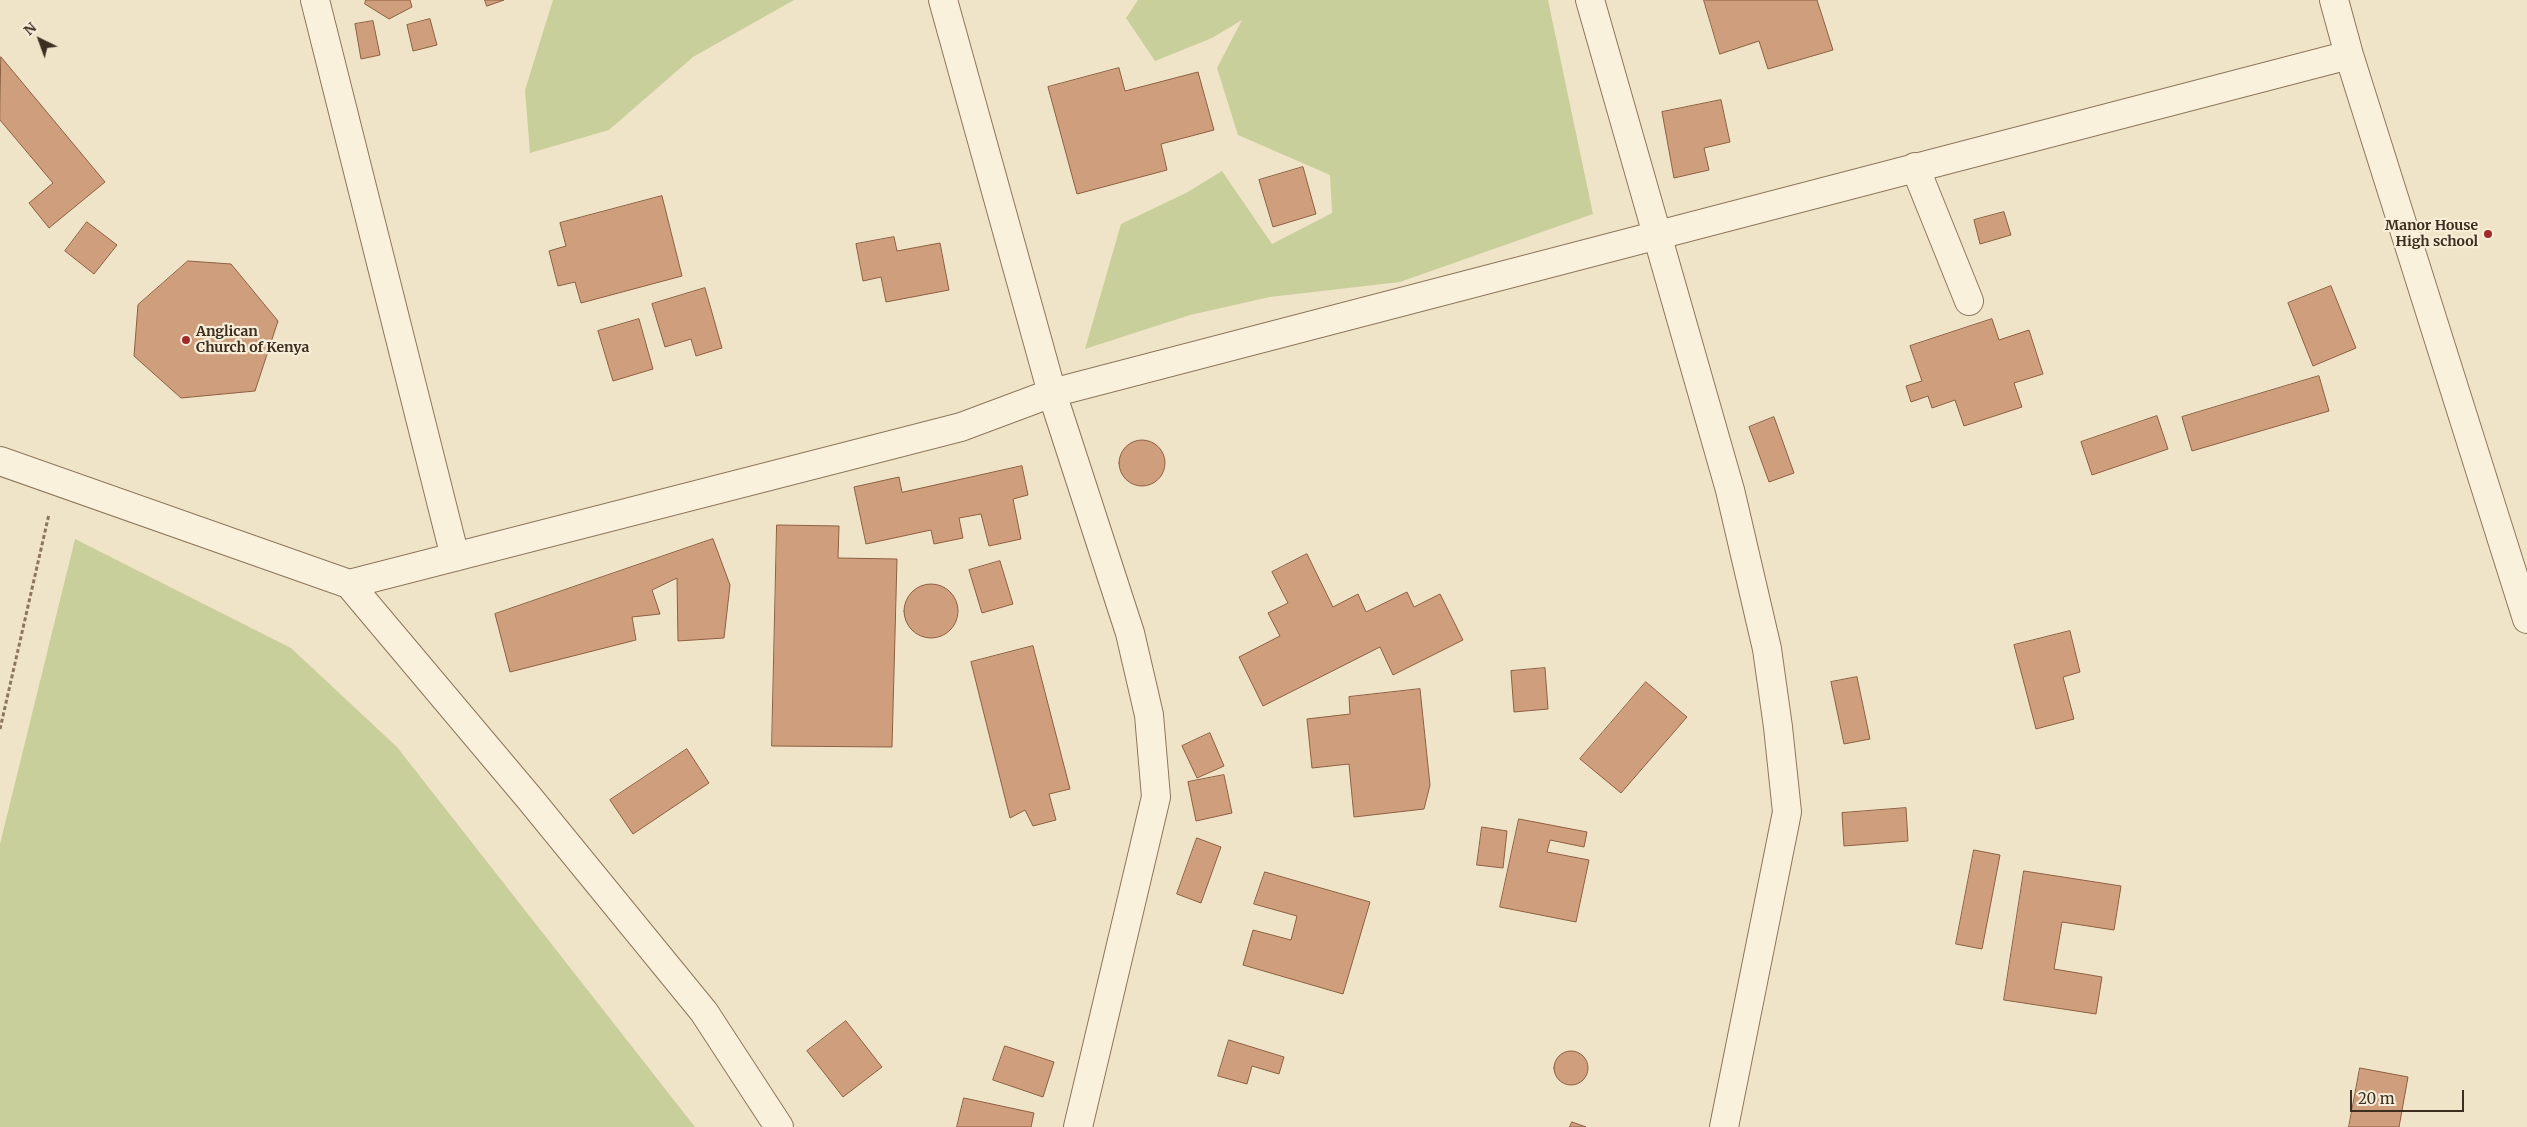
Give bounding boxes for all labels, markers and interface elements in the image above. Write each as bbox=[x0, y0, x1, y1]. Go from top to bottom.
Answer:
north arrow bbox=[15, 15, 65, 65]
text: N bbox=[20, 18, 40, 39]
place label: Manor House High school bbox=[2385, 218, 2478, 250]
marker: Manor House High school bbox=[2482, 228, 2494, 240]
place label: Anglican Church of Kenya bbox=[196, 324, 309, 357]
marker: Anglican Church of Kenya bbox=[180, 334, 192, 346]
scale bar bbox=[2352, 1080, 2466, 1112]
text: 20 m bbox=[2358, 1089, 2395, 1108]

